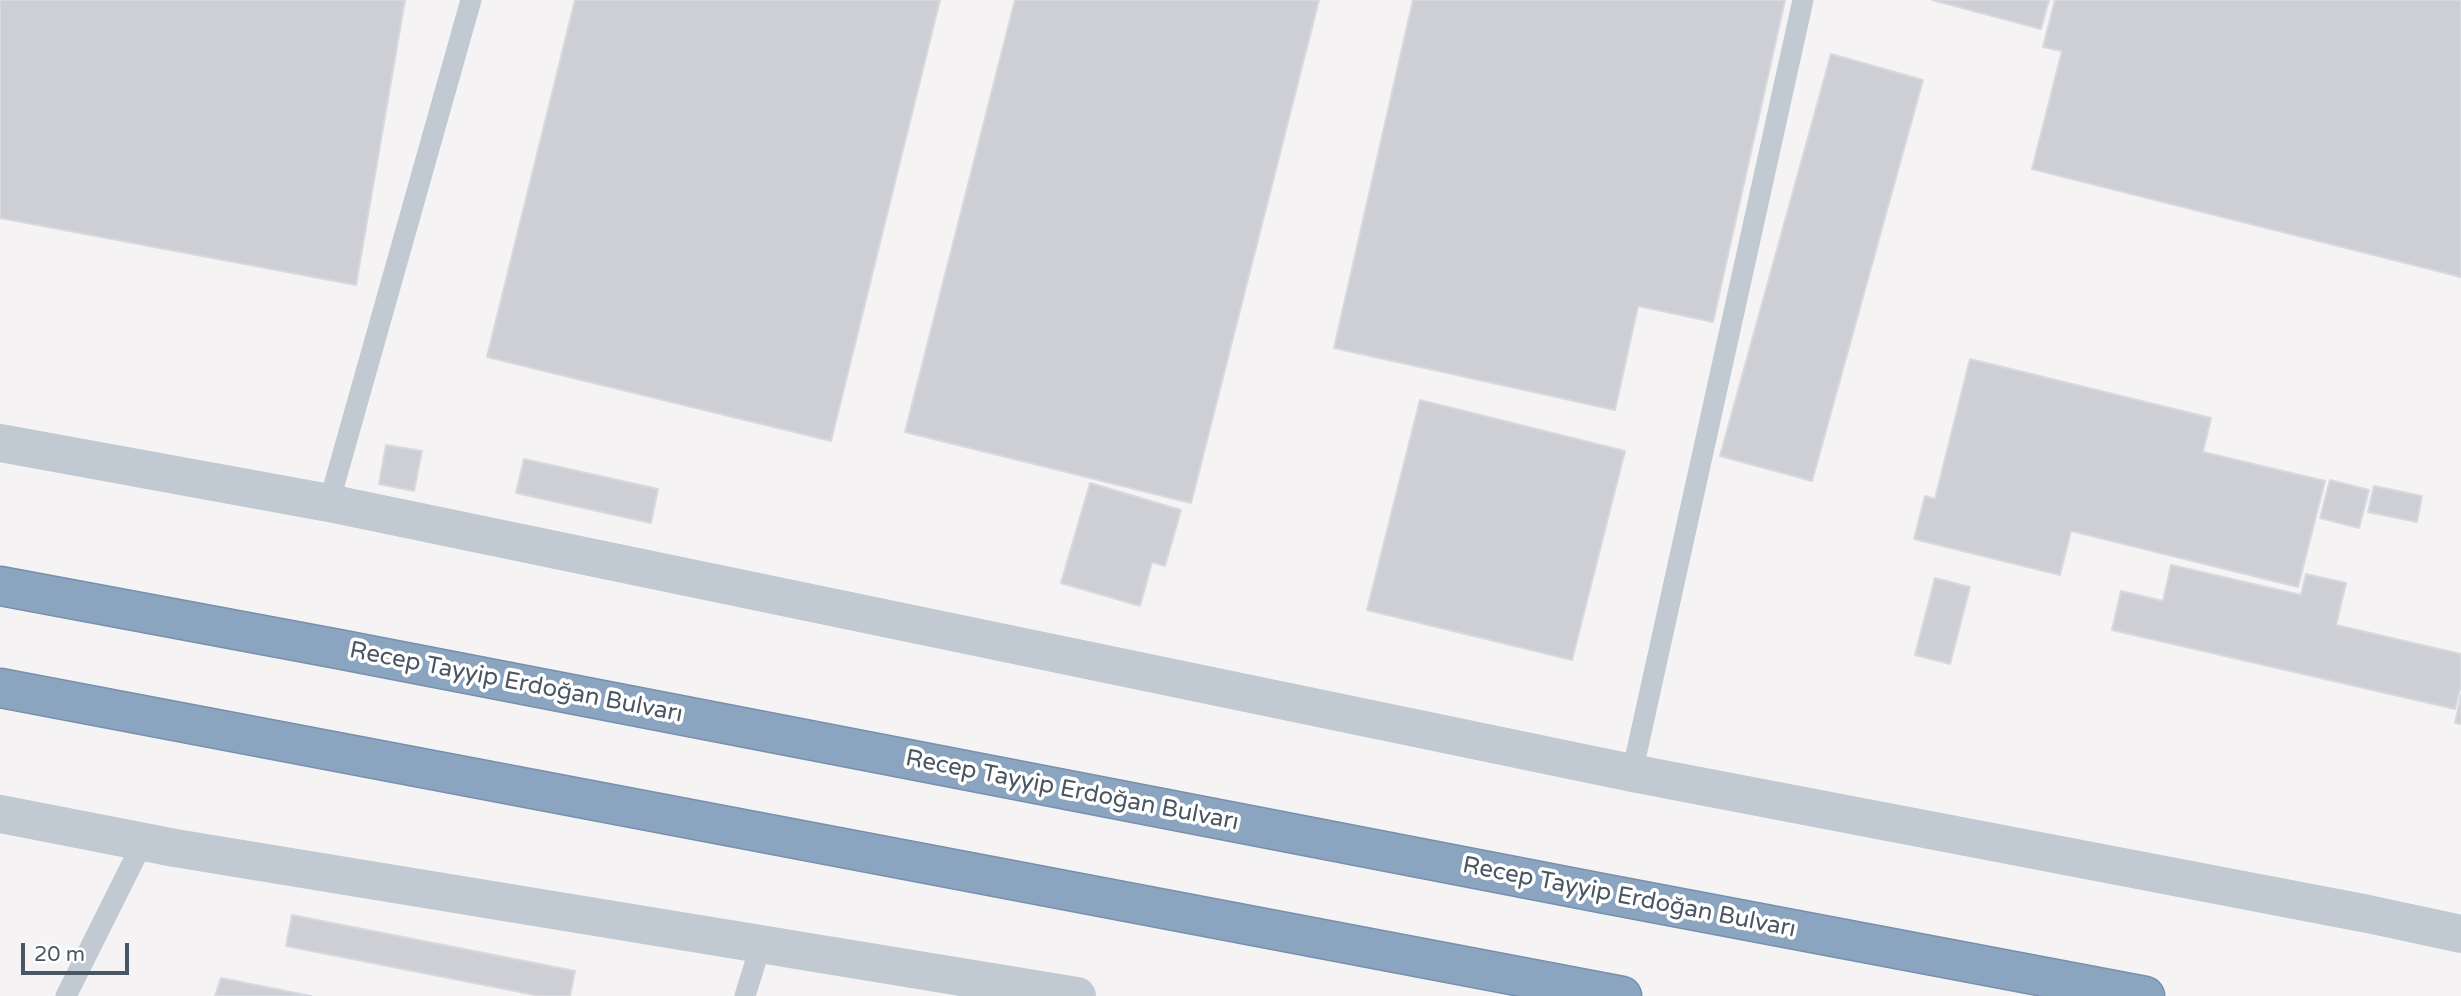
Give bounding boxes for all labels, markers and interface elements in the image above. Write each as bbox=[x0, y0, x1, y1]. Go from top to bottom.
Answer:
street label: Recep Tayyip Erdoğan Bulvarı bbox=[347, 637, 685, 729]
street label: Recep Tayyip Erdoğan Bulvarı bbox=[903, 745, 1241, 837]
street label: Recep Tayyip Erdoğan Bulvarı bbox=[1460, 852, 1798, 944]
scale bar bbox=[24, 930, 133, 974]
text: 20 m bbox=[34, 942, 85, 967]

